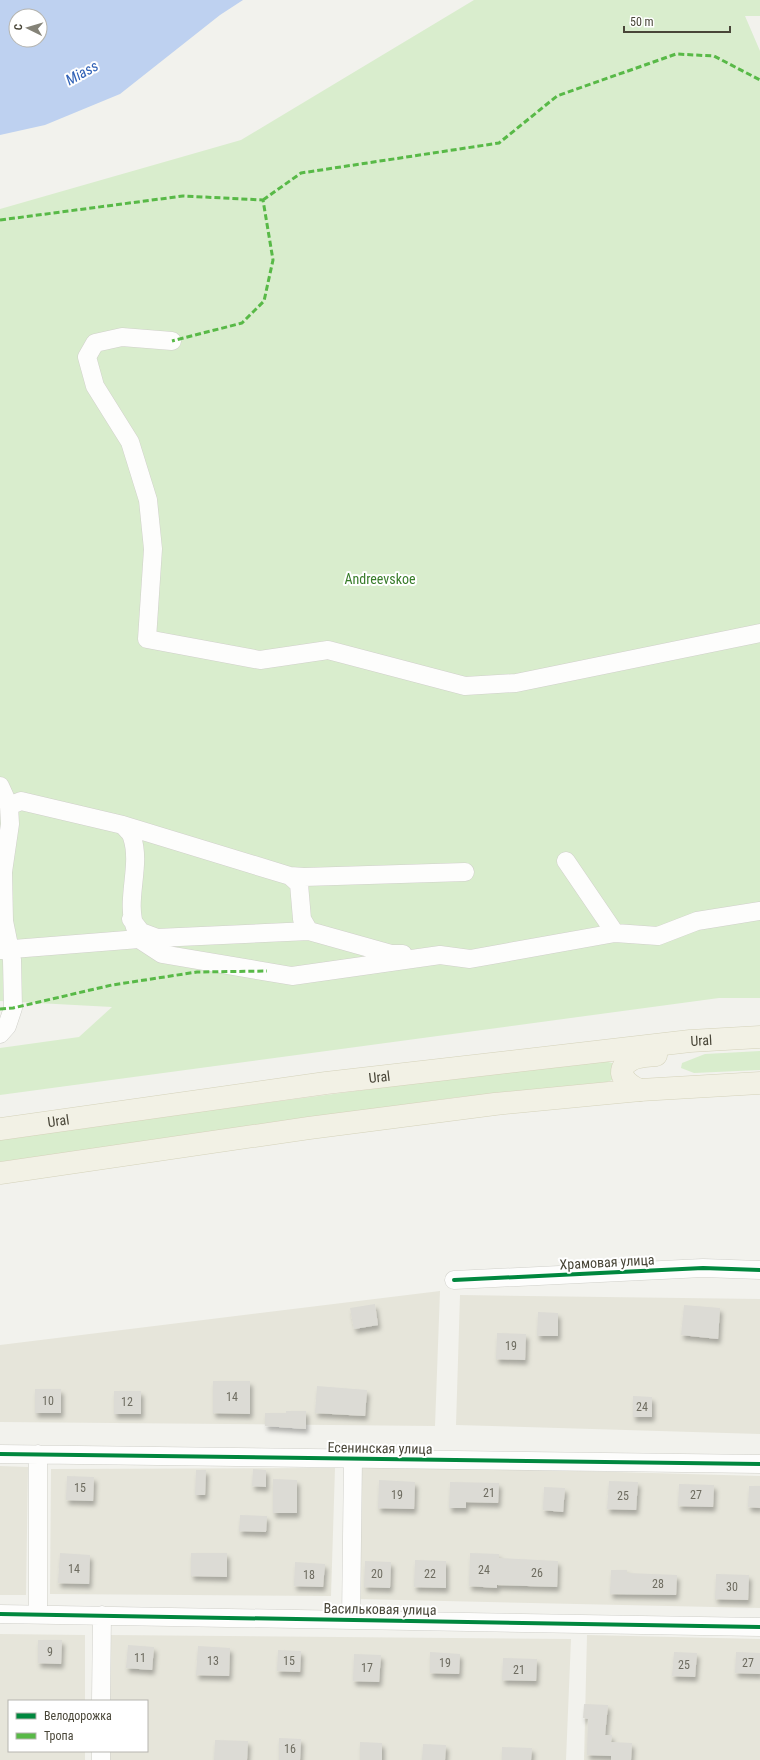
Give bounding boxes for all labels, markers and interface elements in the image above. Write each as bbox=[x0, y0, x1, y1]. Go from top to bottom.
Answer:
north arrow bbox=[8, 8, 48, 48]
scale bar bbox=[624, 8, 730, 34]
text: 50 m bbox=[630, 15, 654, 29]
text: С bbox=[12, 23, 25, 31]
water label: Miass bbox=[63, 57, 102, 89]
park label: Andreevskoe bbox=[344, 571, 416, 587]
street label: Ural bbox=[690, 1032, 713, 1049]
street label: Ural bbox=[368, 1068, 391, 1086]
street label: Ural bbox=[47, 1111, 70, 1130]
street label: Храмовая улица bbox=[559, 1252, 655, 1272]
house number: 19 bbox=[505, 1339, 517, 1353]
house number: 14 bbox=[226, 1390, 238, 1404]
house number: 10 bbox=[42, 1394, 54, 1408]
house number: 12 bbox=[121, 1395, 133, 1409]
house number: 24 bbox=[636, 1400, 648, 1414]
street label: Есенинская улица bbox=[327, 1439, 433, 1457]
house number: 15 bbox=[74, 1481, 86, 1495]
house number: 21 bbox=[483, 1486, 495, 1500]
house number: 19 bbox=[391, 1488, 403, 1502]
house number: 27 bbox=[690, 1488, 702, 1502]
house number: 25 bbox=[617, 1489, 629, 1503]
house number: 14 bbox=[68, 1562, 80, 1576]
house number: 24 bbox=[478, 1563, 490, 1577]
house number: 26 bbox=[531, 1566, 543, 1580]
house number: 20 bbox=[371, 1567, 383, 1581]
house number: 22 bbox=[424, 1567, 436, 1581]
house number: 18 bbox=[303, 1568, 315, 1582]
house number: 28 bbox=[652, 1577, 664, 1591]
house number: 30 bbox=[726, 1580, 738, 1594]
street label: Васильковая улица bbox=[323, 1600, 437, 1618]
house number: 9 bbox=[47, 1645, 53, 1659]
house number: 11 bbox=[134, 1651, 146, 1665]
house number: 13 bbox=[207, 1654, 219, 1668]
house number: 15 bbox=[283, 1654, 295, 1668]
house number: 19 bbox=[439, 1656, 451, 1670]
house number: 27 bbox=[742, 1656, 754, 1670]
house number: 25 bbox=[678, 1658, 690, 1672]
house number: 17 bbox=[361, 1661, 373, 1675]
house number: 21 bbox=[513, 1663, 525, 1677]
legend bbox=[8, 1700, 148, 1752]
text: Велодорожка bbox=[44, 1709, 112, 1723]
text: Тропа bbox=[44, 1729, 74, 1743]
house number: 16 bbox=[284, 1742, 296, 1756]

